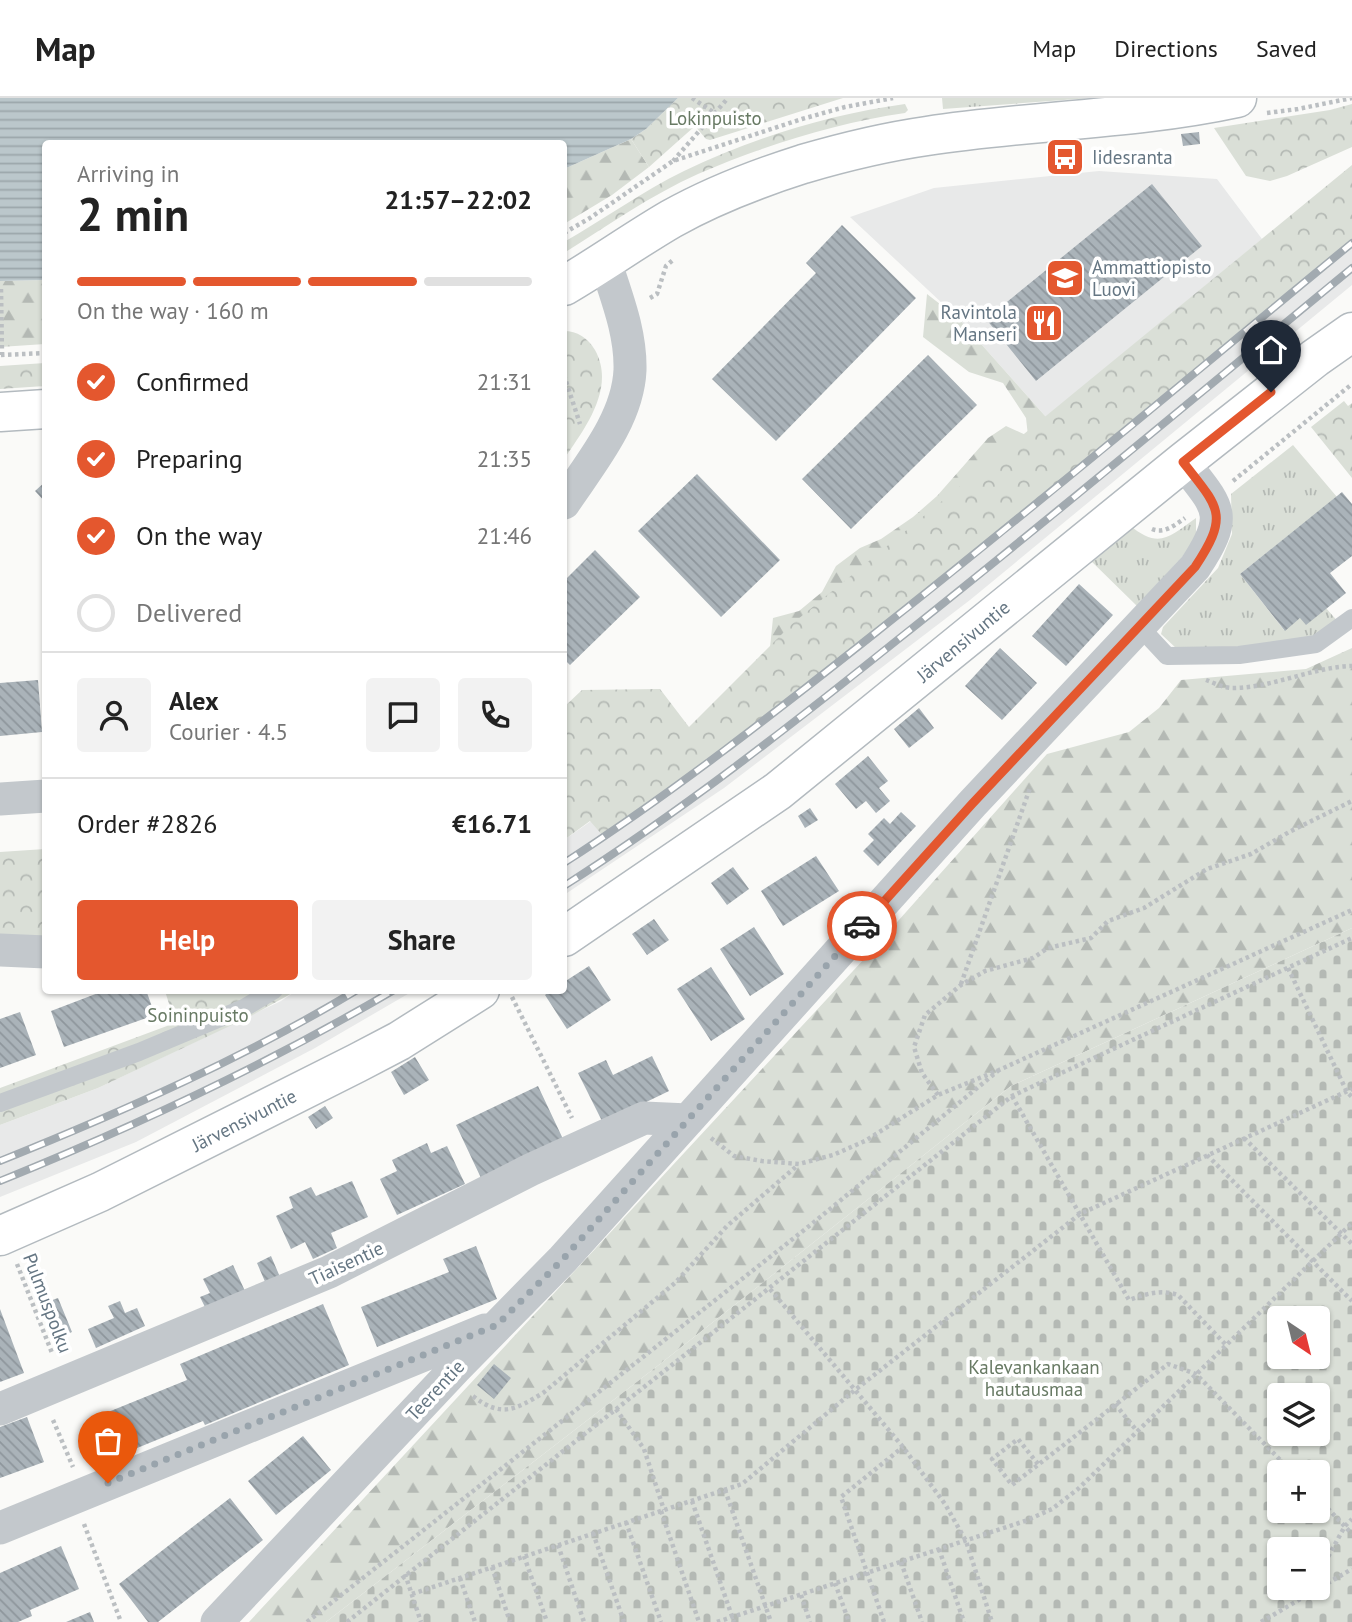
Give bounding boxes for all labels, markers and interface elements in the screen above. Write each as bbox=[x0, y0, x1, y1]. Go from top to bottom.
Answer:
text: Map bbox=[35, 27, 96, 70]
text: Map bbox=[1032, 33, 1076, 64]
text: Directions bbox=[1114, 33, 1218, 64]
text: Saved bbox=[1256, 33, 1317, 64]
park label: Lokinpuisto bbox=[668, 106, 762, 130]
bus stop icon: Iidesranta bbox=[1044, 136, 1086, 178]
place label: Iidesranta bbox=[1092, 145, 1173, 169]
text: Arriving in bbox=[77, 159, 179, 188]
text: 21:57–22:02 bbox=[385, 183, 532, 216]
text: 2 min bbox=[77, 184, 189, 244]
place label: Ammattiopisto Luovi bbox=[1092, 255, 1211, 301]
school or university icon: Ammattiopisto Luovi bbox=[1044, 257, 1086, 299]
text: On the way · 160 m bbox=[77, 296, 269, 325]
place label: Ravintola Manseri bbox=[940, 300, 1017, 346]
restaurant icon: Ravintola Manseri bbox=[1023, 302, 1065, 344]
pin bbox=[1241, 320, 1301, 392]
icon: home bbox=[1252, 331, 1290, 369]
icon: check bbox=[77, 363, 115, 401]
text: Confirmed bbox=[136, 365, 249, 398]
text: 21:31 bbox=[477, 367, 532, 396]
icon: check bbox=[77, 440, 115, 478]
text: Preparing bbox=[136, 442, 243, 475]
text: 21:35 bbox=[477, 444, 532, 473]
icon: check bbox=[77, 517, 115, 555]
text: On the way bbox=[136, 519, 262, 552]
text: 21:46 bbox=[477, 521, 532, 550]
street label: Järvensivuntie bbox=[911, 595, 1015, 688]
text: Delivered bbox=[136, 596, 242, 629]
button: person bbox=[77, 678, 151, 752]
button: chat bbox=[366, 678, 440, 752]
button: phone bbox=[458, 678, 532, 752]
text: Alex bbox=[169, 684, 219, 717]
text: Courier · 4.5 bbox=[169, 717, 288, 746]
text: Order #2826 bbox=[77, 807, 217, 840]
text: €16.71 bbox=[452, 807, 532, 840]
courier bbox=[827, 891, 897, 961]
button: Help bbox=[77, 900, 298, 980]
button: Share bbox=[312, 900, 532, 980]
icon: car bbox=[843, 907, 881, 945]
park label: Soininpuisto bbox=[147, 1003, 249, 1027]
street label: Järvensivuntie bbox=[187, 1083, 300, 1157]
street label: Tiaisentie bbox=[305, 1235, 387, 1291]
street label: Pulmuspolku bbox=[18, 1250, 78, 1356]
north arrow bbox=[1267, 1306, 1330, 1368]
map controls bbox=[1267, 1306, 1330, 1600]
street label: Teerentie bbox=[401, 1354, 469, 1426]
park label: Kalevankankaan hautausmaa bbox=[968, 1355, 1100, 1401]
button: layers bbox=[1267, 1383, 1330, 1446]
pin bbox=[78, 1411, 138, 1483]
icon: bag bbox=[89, 1422, 127, 1460]
button: + bbox=[1267, 1460, 1330, 1523]
button: − bbox=[1267, 1537, 1330, 1600]

